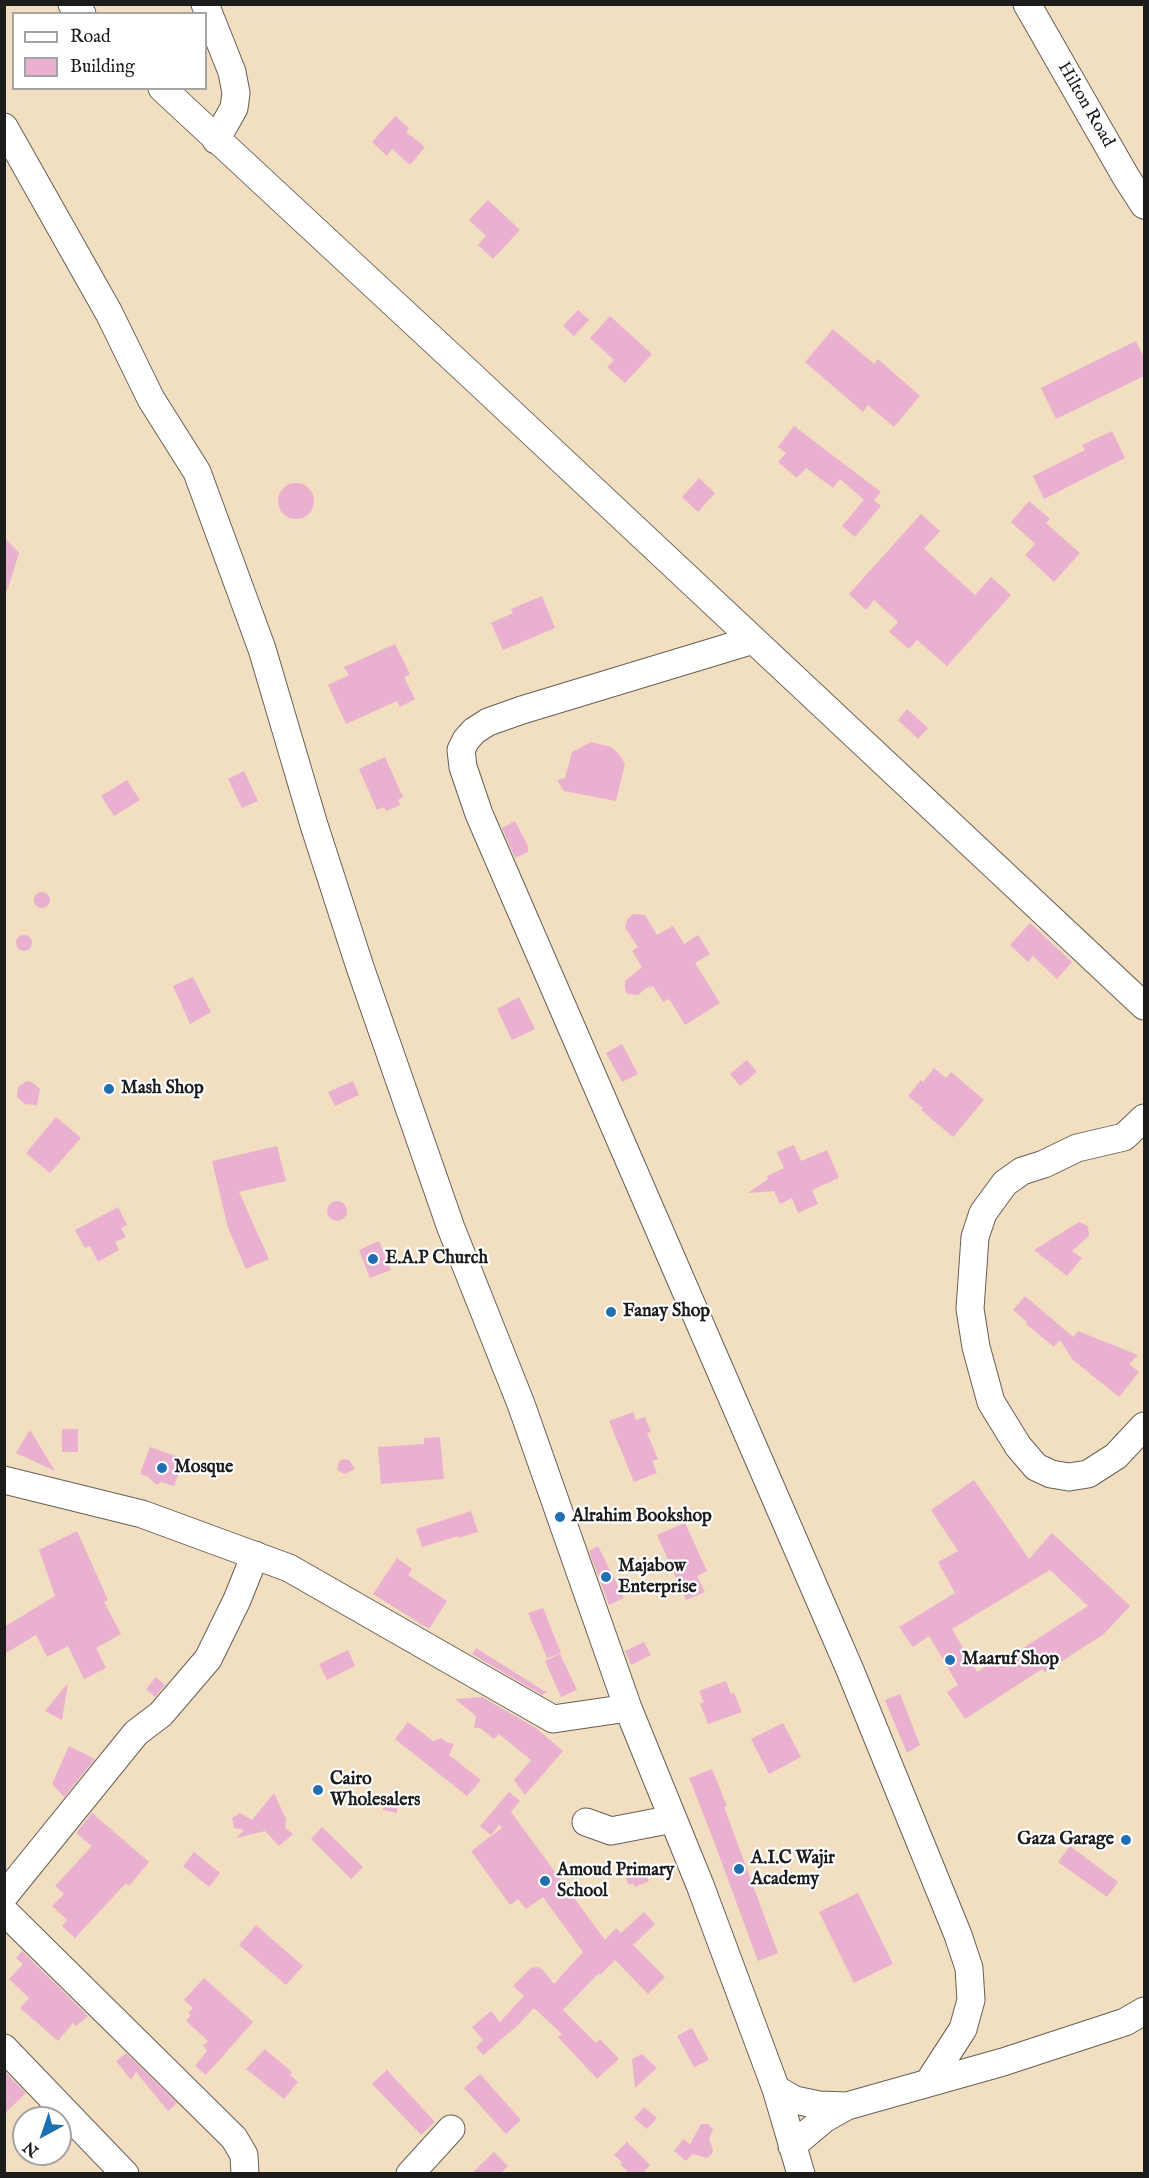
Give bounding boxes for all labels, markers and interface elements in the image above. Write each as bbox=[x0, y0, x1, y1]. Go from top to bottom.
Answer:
legend bbox=[12, 12, 207, 90]
text: Road bbox=[70, 26, 111, 49]
text: Building bbox=[70, 56, 135, 79]
street label: Hilton Road bbox=[1052, 58, 1118, 152]
place label: Mash Shop bbox=[121, 1078, 204, 1100]
marker: Mash Shop bbox=[102, 1082, 116, 1096]
place label: E.A.P Church bbox=[385, 1248, 488, 1270]
marker: E.A.P Church bbox=[366, 1252, 380, 1266]
place label: Fanay Shop bbox=[623, 1301, 710, 1323]
marker: Fanay Shop bbox=[604, 1305, 618, 1319]
place label: Mosque bbox=[174, 1457, 233, 1479]
marker: Mosque bbox=[155, 1461, 169, 1475]
place label: Alrahim Bookshop bbox=[572, 1506, 712, 1528]
marker: Alrahim Bookshop bbox=[553, 1510, 567, 1524]
place label: Majabow Enterprise bbox=[618, 1556, 697, 1598]
marker: Majabow Enterprise bbox=[599, 1570, 613, 1584]
place label: Maaruf Shop bbox=[962, 1649, 1059, 1671]
marker: Maaruf Shop bbox=[943, 1653, 957, 1667]
place label: Cairo Wholesalers bbox=[330, 1769, 420, 1812]
marker: Cairo Wholesalers bbox=[311, 1783, 325, 1797]
place label: Gaza Garage bbox=[1017, 1829, 1114, 1851]
marker: Gaza Garage bbox=[1119, 1833, 1133, 1847]
place label: A.I.C Wajir Academy bbox=[751, 1848, 835, 1890]
place label: Amoud Primary School bbox=[557, 1860, 674, 1902]
marker: A.I.C Wajir Academy bbox=[732, 1862, 746, 1876]
marker: Amoud Primary School bbox=[538, 1874, 552, 1888]
north arrow bbox=[12, 2106, 72, 2166]
text: N bbox=[20, 2136, 43, 2160]

